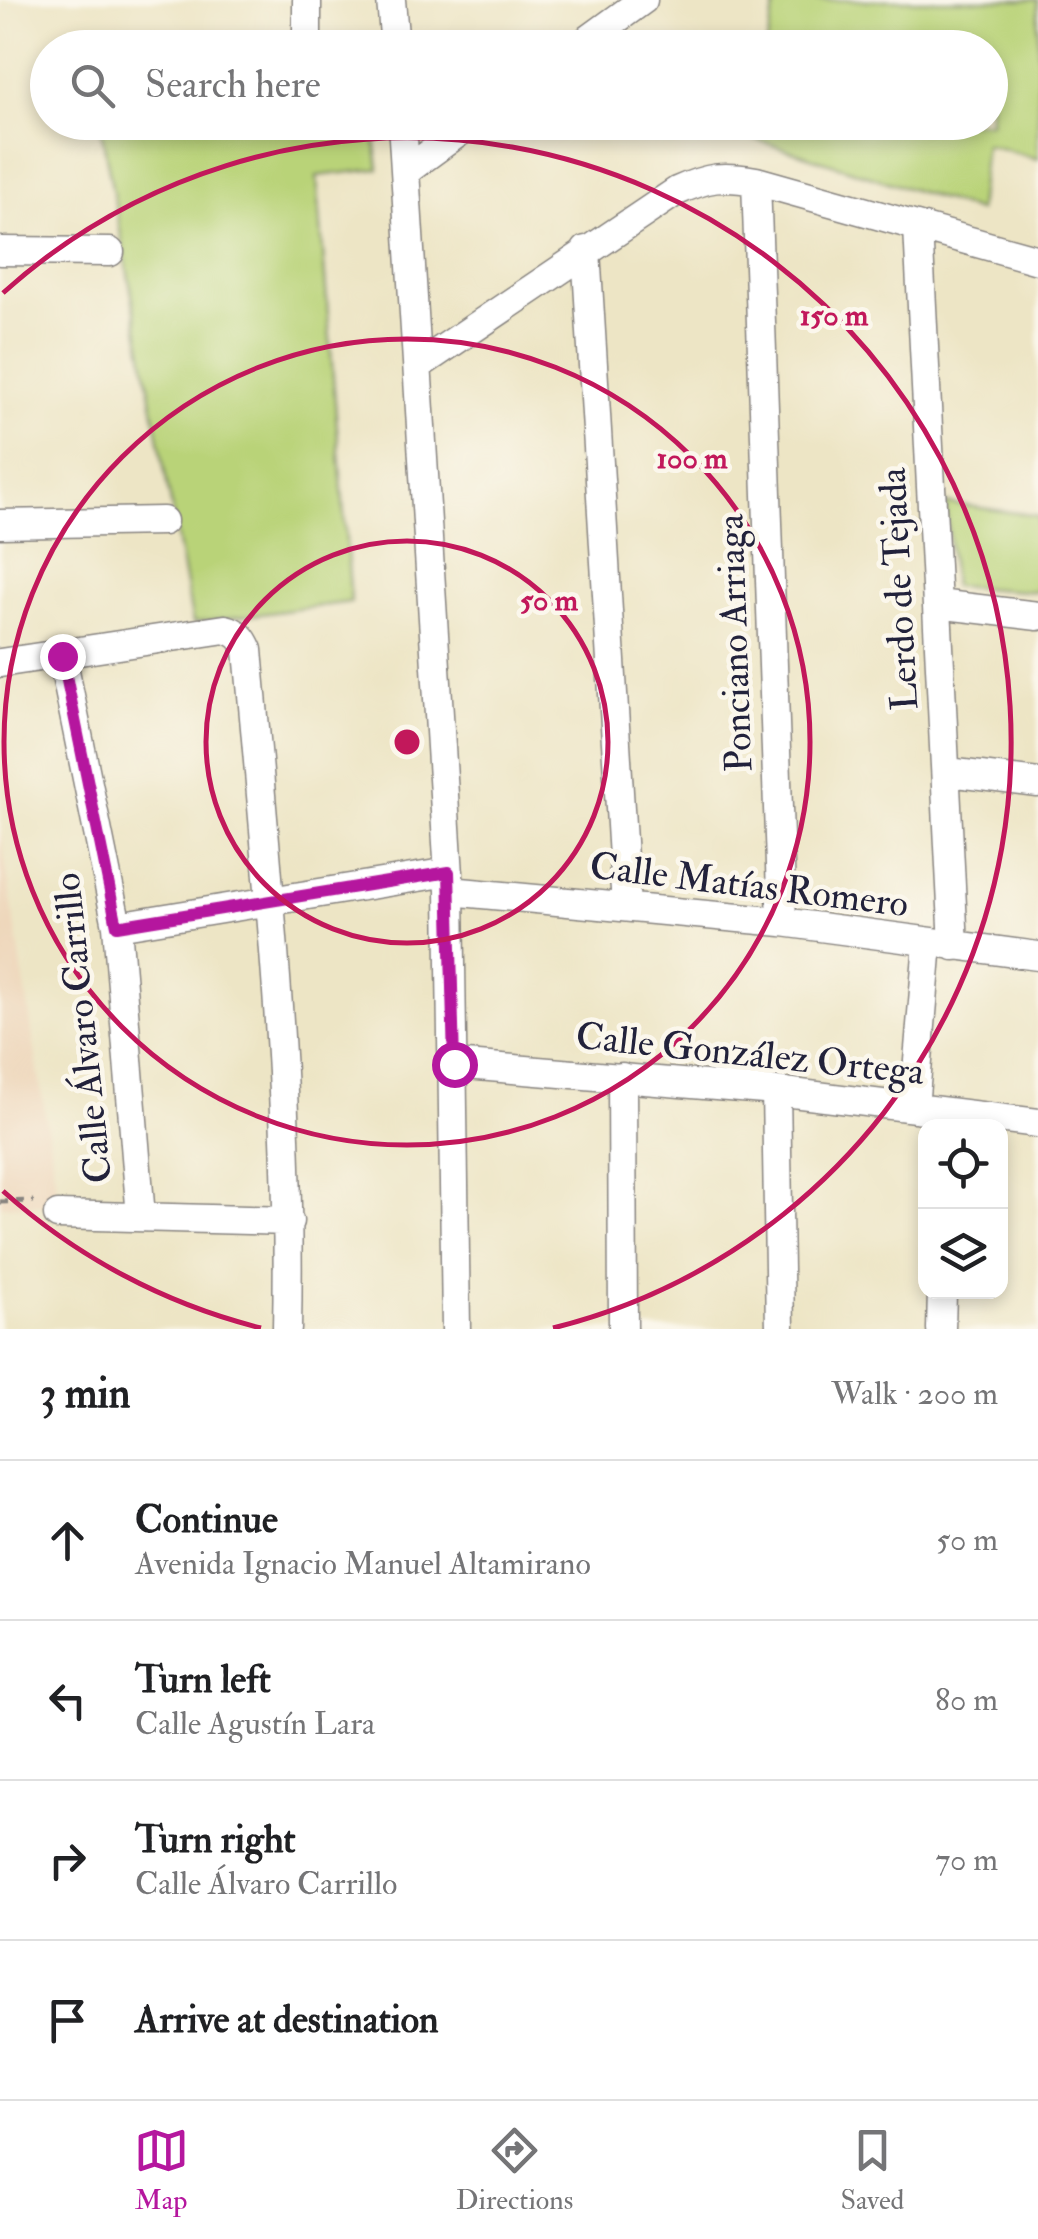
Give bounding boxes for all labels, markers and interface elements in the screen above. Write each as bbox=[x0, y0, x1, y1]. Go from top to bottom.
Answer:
search box bbox=[30, 30, 1008, 140]
icon: search bbox=[65, 58, 120, 113]
text: Search here bbox=[145, 61, 321, 109]
text: 150 m bbox=[800, 297, 869, 334]
text: 100 m bbox=[657, 440, 728, 477]
street label: Lerdo de Tejada bbox=[869, 466, 929, 712]
street label: Ponciano Arriaga bbox=[706, 513, 763, 773]
text: 50 m bbox=[520, 582, 579, 619]
route end bbox=[40, 634, 86, 680]
centre of rings bbox=[389, 724, 425, 760]
street label: Calle Matías Romero bbox=[587, 842, 911, 928]
street label: Calle Álvaro Carrillo bbox=[43, 870, 123, 1186]
street label: Calle González Ortega bbox=[574, 1012, 927, 1096]
route start bbox=[432, 1042, 478, 1088]
map controls bbox=[918, 1119, 1008, 1299]
button: locate bbox=[918, 1119, 1008, 1209]
button: layers bbox=[918, 1209, 1008, 1299]
text: 3 min bbox=[40, 1368, 130, 1420]
text: Walk · 200 m bbox=[831, 1374, 998, 1414]
text: Continue bbox=[135, 1496, 278, 1544]
icon: ahead bbox=[40, 1513, 95, 1568]
text: 50 m bbox=[936, 1520, 998, 1560]
text: Avenida Ignacio Manuel Altamirano bbox=[135, 1544, 591, 1584]
text: Turn left bbox=[135, 1656, 271, 1704]
icon: left bbox=[40, 1673, 95, 1728]
text: 80 m bbox=[935, 1680, 998, 1720]
text: Calle Agustín Lara bbox=[135, 1704, 375, 1744]
text: Turn right bbox=[135, 1816, 296, 1864]
icon: right bbox=[40, 1833, 95, 1888]
text: 70 m bbox=[935, 1840, 998, 1880]
text: Calle Álvaro Carrillo bbox=[135, 1864, 397, 1904]
icon: arrive bbox=[40, 1993, 95, 2048]
text: Arrive at destination bbox=[135, 1996, 439, 2044]
tab: Map bbox=[134, 2123, 189, 2218]
tab: Directions bbox=[456, 2123, 573, 2218]
tab: Saved bbox=[840, 2123, 904, 2218]

